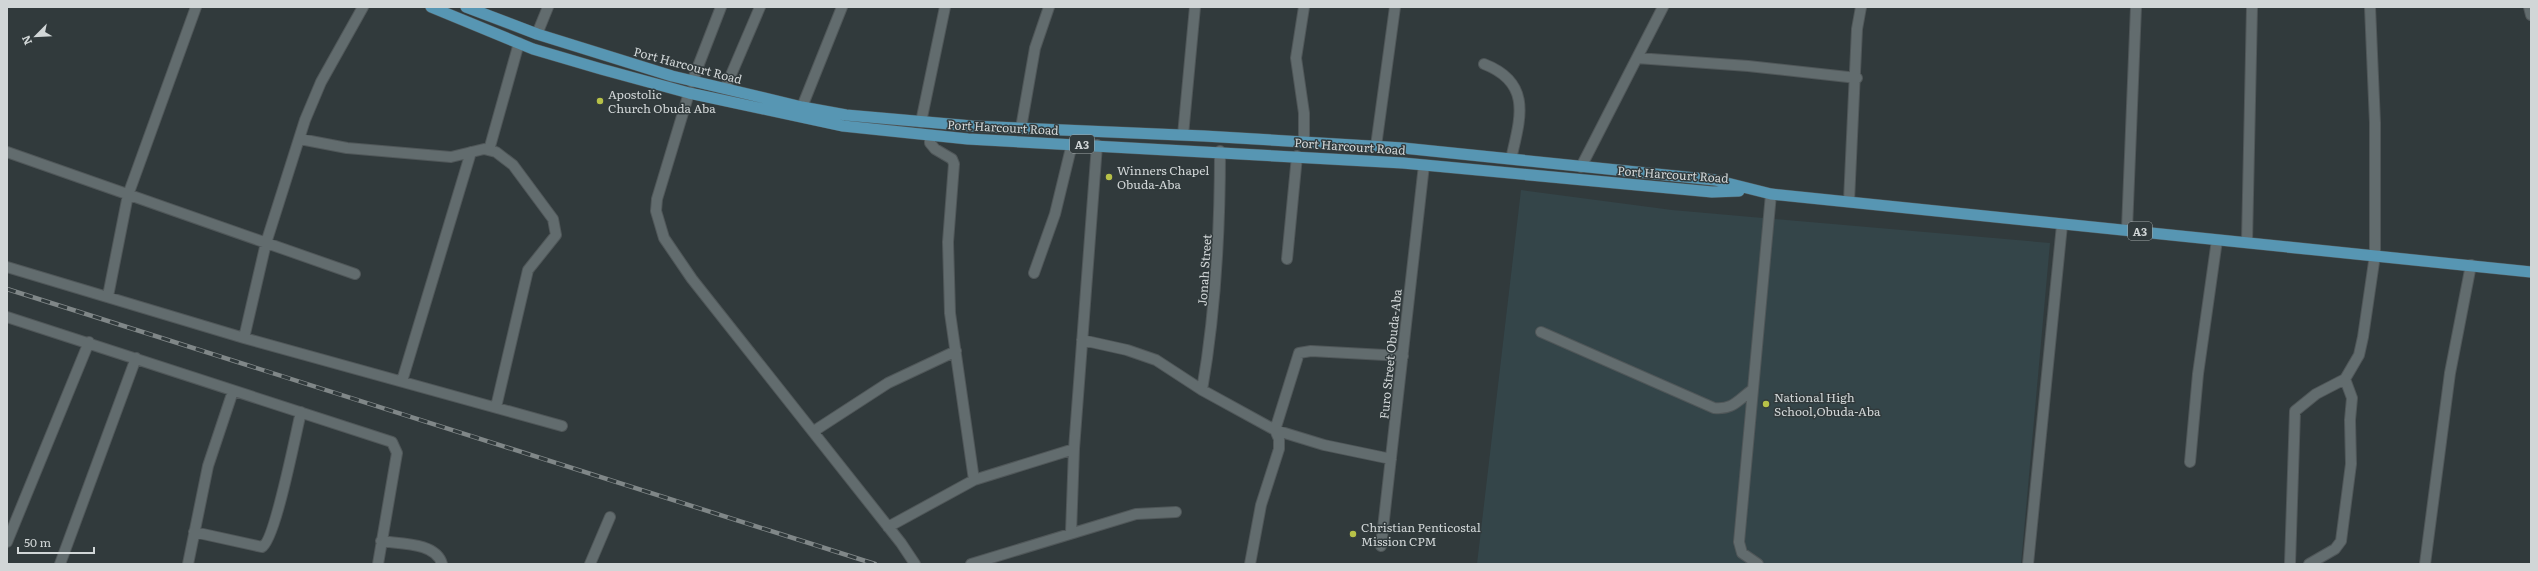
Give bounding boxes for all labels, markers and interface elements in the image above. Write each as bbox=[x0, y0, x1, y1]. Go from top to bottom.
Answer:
north arrow bbox=[16, 16, 56, 56]
text: N bbox=[17, 33, 35, 48]
street label: Port Harcourt Road bbox=[632, 42, 745, 88]
place label: Apostolic Church Obuda Aba bbox=[608, 85, 716, 117]
marker: Apostolic Church Obuda Aba bbox=[595, 96, 605, 106]
street label: Port Harcourt Road bbox=[947, 115, 1060, 139]
street label: Port Harcourt Road bbox=[1294, 133, 1407, 159]
road number: A3 bbox=[1070, 135, 1094, 153]
place label: Winners Chapel Obuda-Aba bbox=[1117, 161, 1209, 193]
street label: Port Harcourt Road bbox=[1617, 161, 1730, 187]
marker: Winners Chapel Obuda-Aba bbox=[1104, 172, 1114, 182]
road number: A3 bbox=[2128, 222, 2152, 240]
street label: Jonah Street bbox=[1193, 233, 1216, 307]
street label: Furo Street Obuda-Aba bbox=[1374, 288, 1406, 420]
place label: National High School,Obuda-Aba bbox=[1774, 388, 1881, 420]
marker: National High School,Obuda-Aba bbox=[1761, 399, 1771, 409]
place label: Christian Penticostal Mission CPM bbox=[1361, 518, 1481, 550]
scale bar bbox=[18, 529, 94, 555]
marker: Christian Penticostal Mission CPM bbox=[1348, 529, 1358, 539]
text: 50 m bbox=[24, 533, 51, 551]

